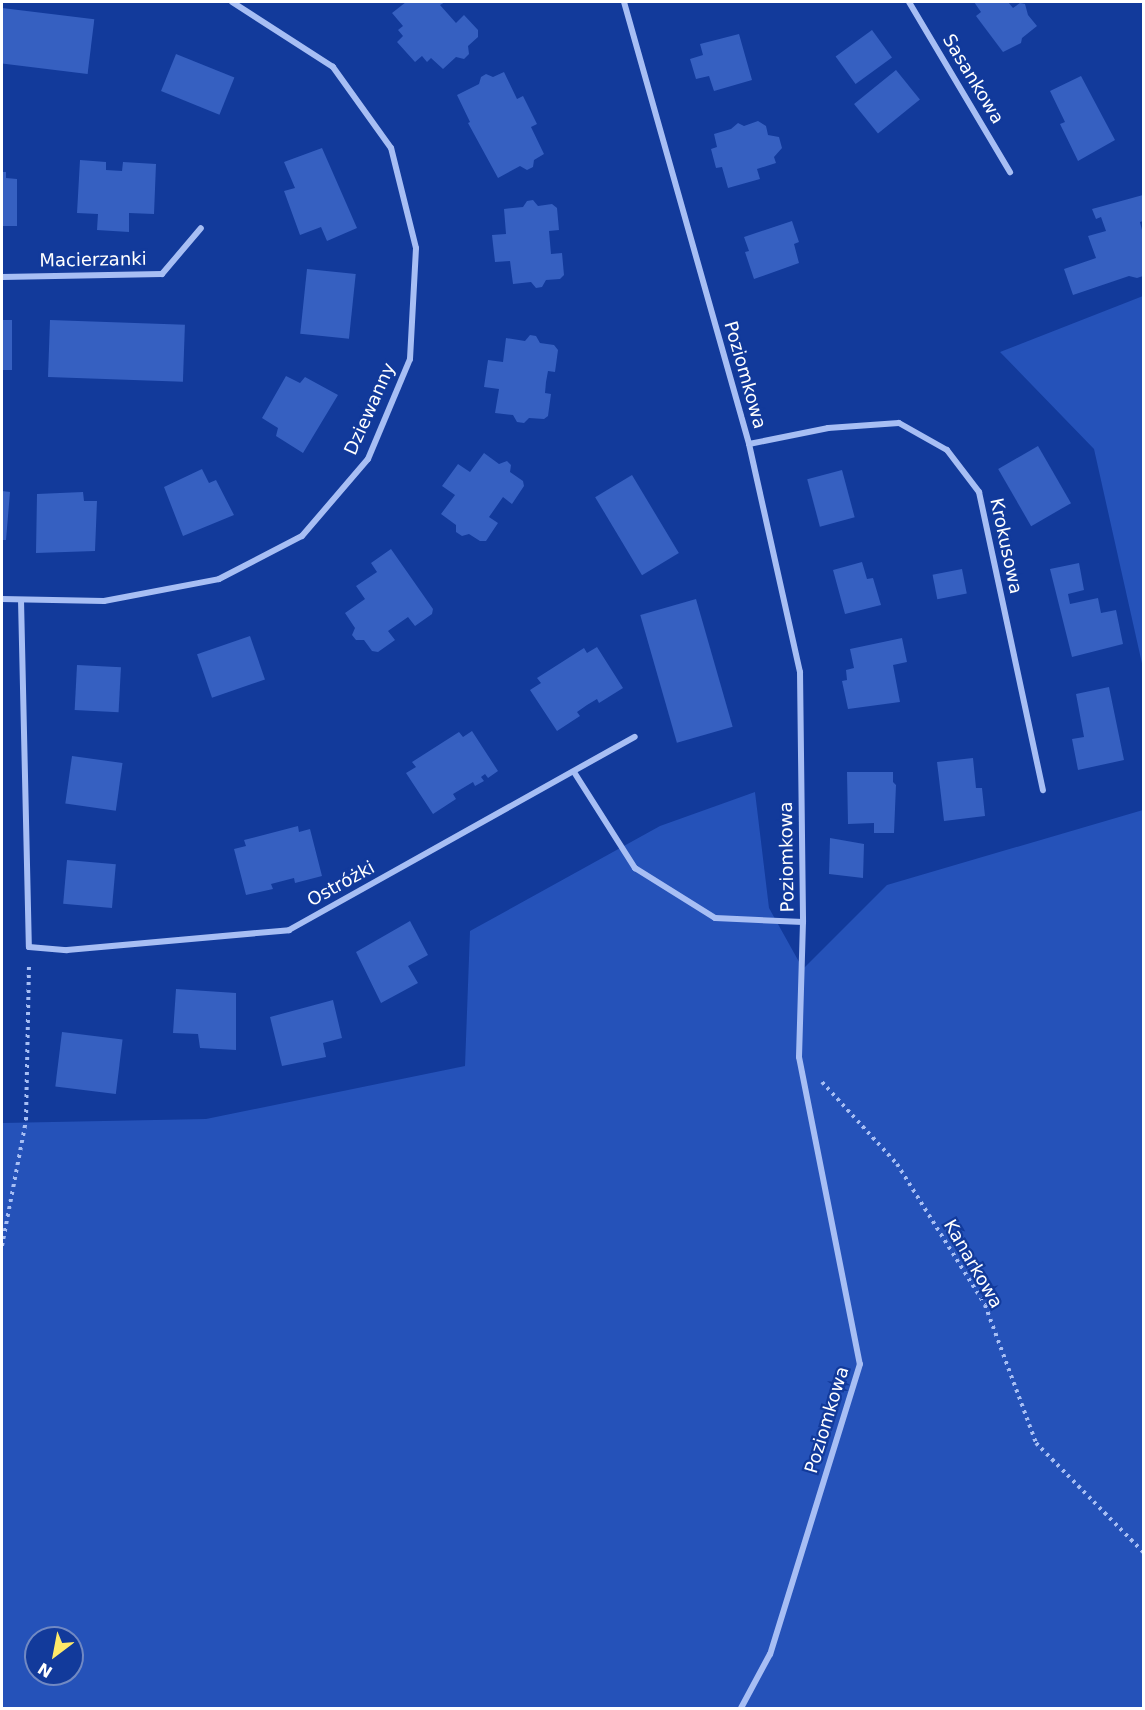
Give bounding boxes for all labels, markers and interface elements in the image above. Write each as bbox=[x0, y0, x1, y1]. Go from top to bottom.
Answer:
street label: Sasankowa bbox=[938, 30, 1008, 128]
street label: Macierzanki bbox=[39, 248, 147, 272]
street label: Poziomkowa bbox=[719, 319, 771, 431]
street label: Dziewanny bbox=[340, 360, 400, 458]
street label: Krokusowa bbox=[985, 496, 1027, 596]
street label: Poziomkowa bbox=[775, 801, 799, 913]
street label: Ostróżki bbox=[304, 857, 378, 911]
street label: Kanarkowa bbox=[939, 1216, 1007, 1312]
street label: Poziomkowa bbox=[800, 1364, 854, 1476]
north arrow bbox=[24, 1626, 84, 1686]
text: N bbox=[35, 1658, 56, 1682]

